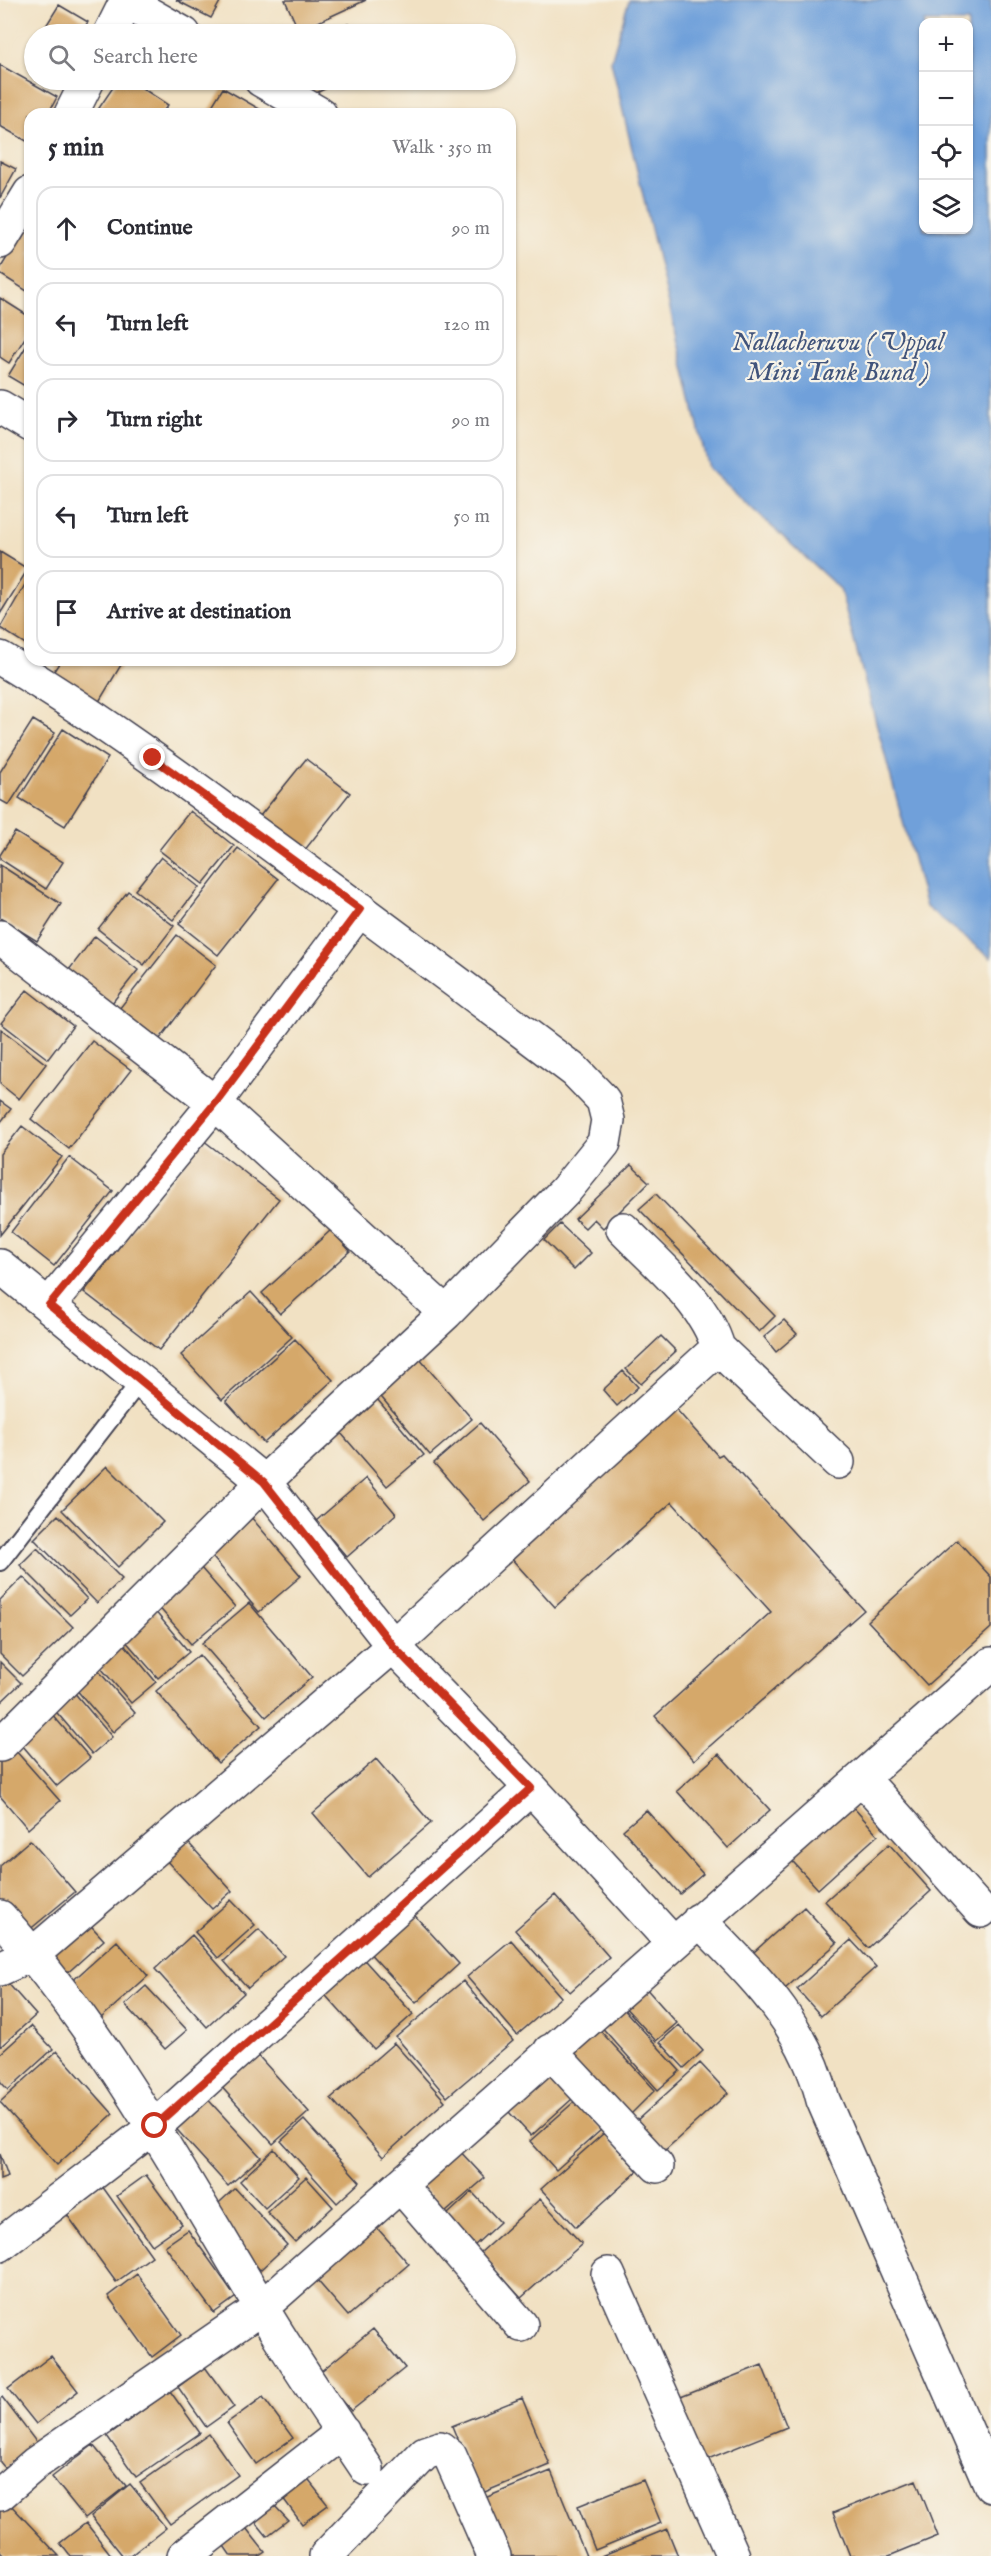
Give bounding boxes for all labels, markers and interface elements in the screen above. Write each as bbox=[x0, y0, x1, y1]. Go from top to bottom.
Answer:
map controls bbox=[919, 18, 973, 234]
button: + bbox=[919, 18, 973, 72]
search box bbox=[24, 24, 516, 90]
icon: search bbox=[45, 41, 78, 74]
text: Search here bbox=[93, 43, 198, 71]
button: − bbox=[919, 72, 973, 126]
button: locate bbox=[919, 126, 973, 180]
text: 5 min bbox=[48, 131, 104, 164]
text: Walk · 350 m bbox=[392, 135, 492, 160]
button: layers bbox=[919, 180, 973, 234]
icon: ahead bbox=[50, 212, 83, 245]
text: Continue bbox=[107, 214, 193, 242]
text: 90 m bbox=[452, 216, 490, 241]
icon: left bbox=[50, 308, 83, 341]
text: Turn left bbox=[107, 310, 189, 338]
text: 120 m bbox=[444, 312, 490, 337]
water label: Nallacheruvu ( Uppal Mini Tank Bund ) bbox=[732, 326, 946, 389]
icon: right bbox=[50, 404, 83, 437]
text: Turn right bbox=[107, 406, 202, 434]
text: 90 m bbox=[452, 408, 490, 433]
icon: left bbox=[50, 500, 83, 533]
text: Turn left bbox=[107, 502, 189, 530]
text: 50 m bbox=[453, 504, 490, 529]
icon: arrive bbox=[50, 596, 83, 629]
text: Arrive at destination bbox=[107, 598, 291, 626]
route end bbox=[139, 744, 165, 770]
route start bbox=[141, 2112, 167, 2138]

